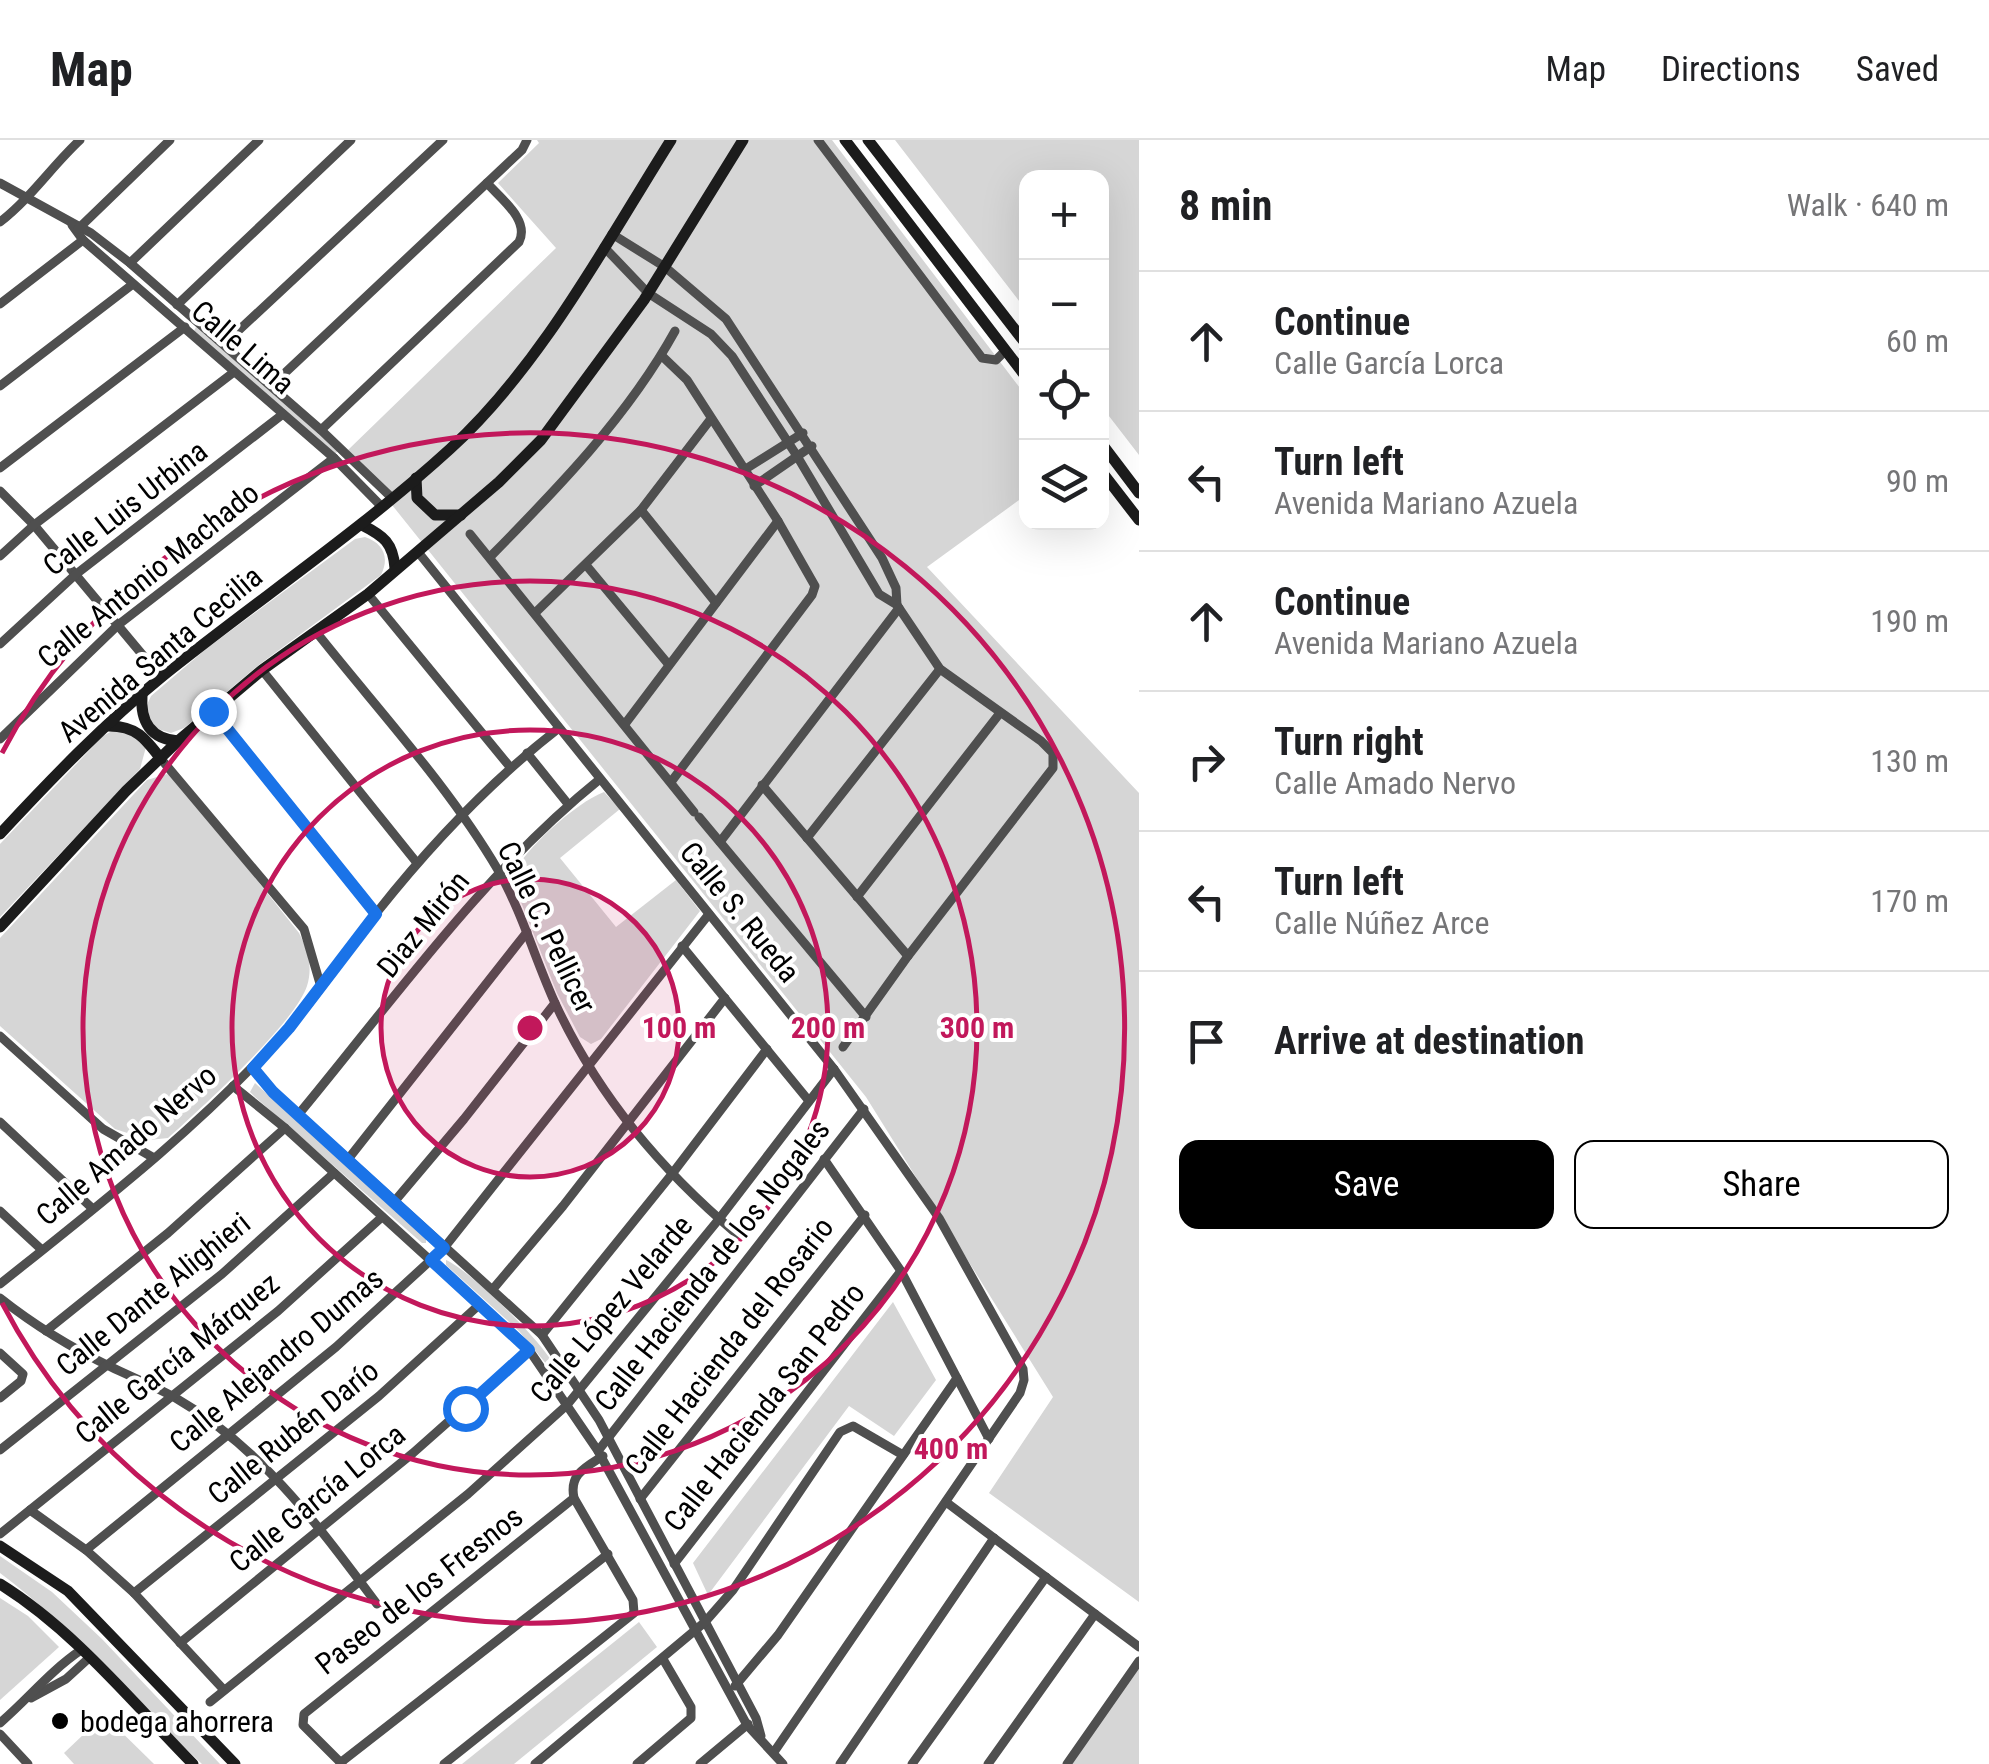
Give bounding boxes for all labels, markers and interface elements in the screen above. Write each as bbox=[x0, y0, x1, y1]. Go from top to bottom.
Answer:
text: Map bbox=[50, 41, 133, 98]
text: Map bbox=[1546, 49, 1606, 90]
text: Directions bbox=[1661, 49, 1801, 90]
text: Saved bbox=[1856, 49, 1939, 90]
map controls bbox=[1019, 170, 1109, 530]
button: + bbox=[1019, 170, 1109, 260]
text: 8 min bbox=[1179, 181, 1272, 230]
text: Walk · 640 m bbox=[1787, 186, 1949, 224]
button: − bbox=[1019, 260, 1109, 350]
street label: Calle Lima bbox=[185, 293, 301, 401]
text: Continue bbox=[1274, 300, 1410, 344]
icon: ahead bbox=[1179, 314, 1234, 369]
text: 60 m bbox=[1886, 322, 1949, 360]
text: Calle García Lorca bbox=[1274, 344, 1504, 382]
button: locate bbox=[1019, 350, 1109, 440]
street label: Calle Luis Urbina bbox=[36, 433, 214, 583]
button: layers bbox=[1019, 440, 1109, 530]
text: Turn left bbox=[1274, 440, 1404, 484]
icon: left bbox=[1179, 454, 1234, 509]
text: 90 m bbox=[1886, 462, 1949, 500]
street label: Calle Antonio Machado bbox=[30, 475, 266, 675]
text: Avenida Mariano Azuela bbox=[1274, 484, 1578, 522]
street label: Avenida Santa Cecilia bbox=[51, 559, 269, 749]
text: Continue bbox=[1274, 580, 1410, 624]
icon: ahead bbox=[1179, 594, 1234, 649]
text: 190 m bbox=[1870, 602, 1949, 640]
text: Avenida Mariano Azuela bbox=[1274, 624, 1578, 662]
route end bbox=[191, 689, 237, 735]
text: Turn right bbox=[1274, 720, 1424, 764]
icon: right bbox=[1179, 734, 1234, 789]
text: 130 m bbox=[1870, 742, 1949, 780]
text: Calle Amado Nervo bbox=[1274, 764, 1516, 802]
street label: Calle S. Rueda bbox=[673, 835, 807, 989]
street label: Calle C. Pellicer bbox=[490, 836, 604, 1018]
text: Turn left bbox=[1274, 860, 1404, 904]
street label: Diaz Mirón bbox=[370, 864, 476, 984]
icon: left bbox=[1179, 874, 1234, 929]
text: 170 m bbox=[1870, 882, 1949, 920]
text: Calle Núñez Arce bbox=[1274, 904, 1489, 942]
centre of rings bbox=[512, 1010, 548, 1046]
text: 100 m bbox=[642, 1010, 716, 1045]
text: 200 m bbox=[791, 1010, 865, 1045]
text: 300 m bbox=[940, 1010, 1014, 1045]
icon: arrive bbox=[1179, 1014, 1234, 1069]
text: Arrive at destination bbox=[1274, 1019, 1584, 1063]
street label: Calle Amado Nervo bbox=[29, 1057, 223, 1233]
street label: Calle Hacienda de los Nogales bbox=[587, 1112, 837, 1418]
button: Save bbox=[1179, 1140, 1554, 1229]
button: Share bbox=[1574, 1140, 1949, 1229]
street label: Calle Dante Alighieri bbox=[49, 1205, 257, 1383]
street label: Calle López Velarde bbox=[523, 1208, 699, 1410]
street label: Calle Hacienda del Rosario bbox=[618, 1210, 840, 1482]
street label: Calle Alejandro Dumas bbox=[162, 1260, 390, 1460]
street label: Calle García Márquez bbox=[68, 1265, 286, 1451]
street label: Calle Hacienda San Pedro bbox=[656, 1276, 872, 1538]
street label: Calle Rubén Darío bbox=[201, 1352, 385, 1512]
route start bbox=[443, 1386, 489, 1432]
street label: Calle García Lorca bbox=[222, 1417, 412, 1579]
text: 400 m bbox=[914, 1431, 988, 1466]
street label: Paseo de los Fresnos bbox=[309, 1498, 529, 1682]
place label: bodega ahorrera bbox=[80, 1704, 274, 1739]
marker: bodega ahorrera bbox=[49, 1710, 71, 1732]

